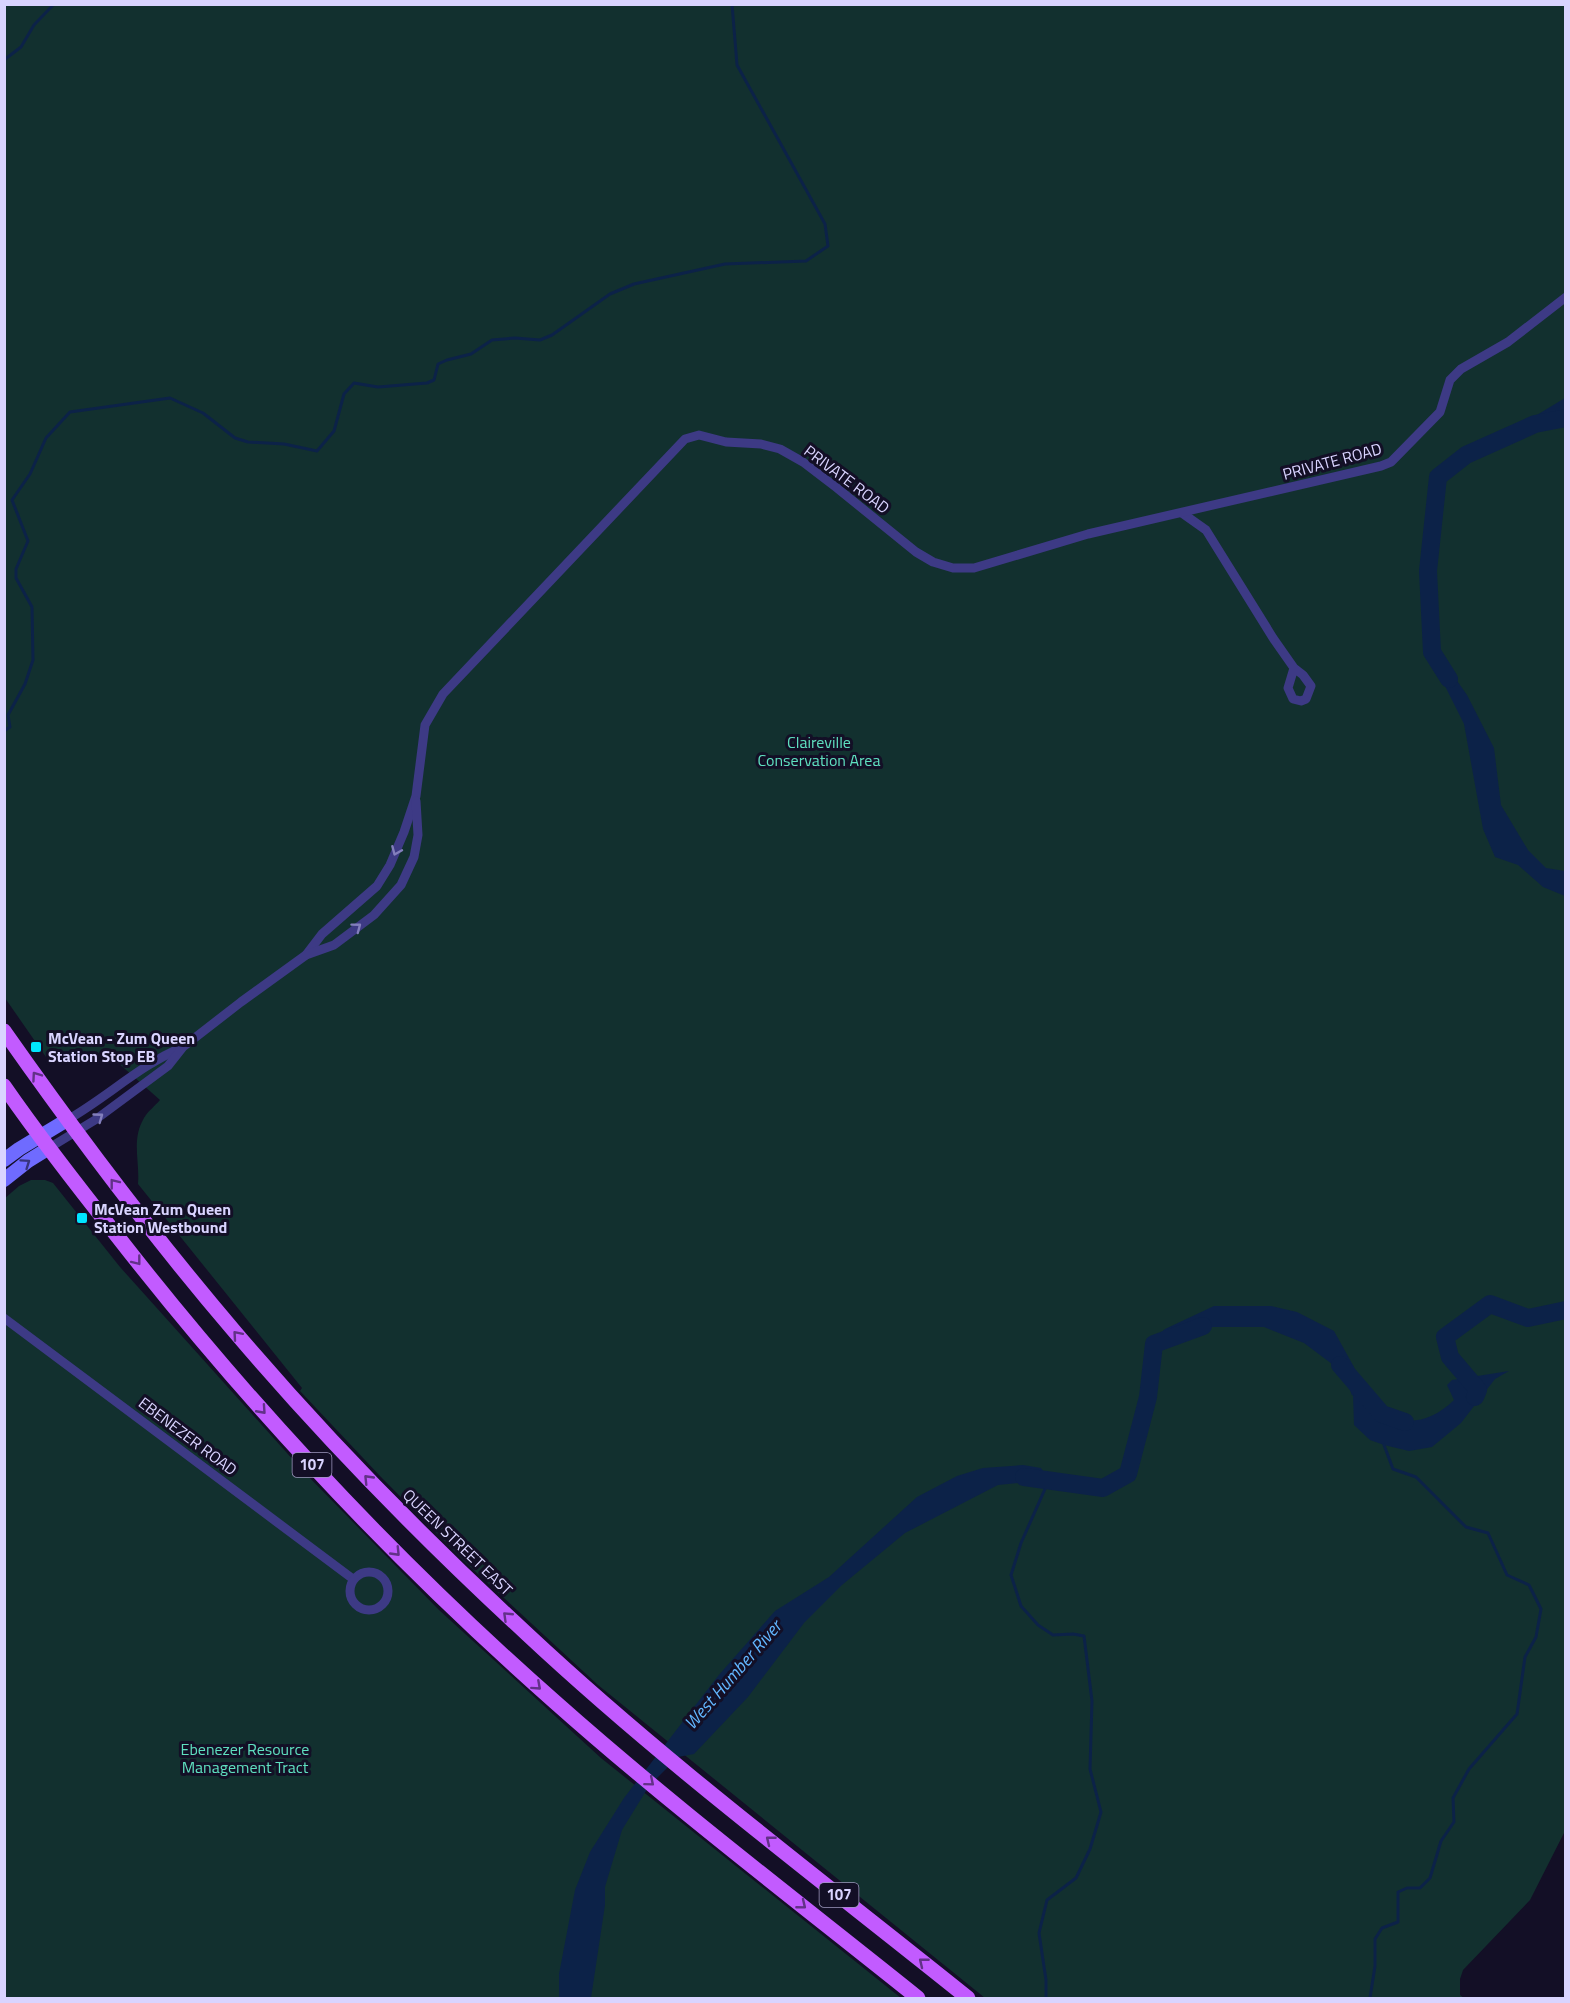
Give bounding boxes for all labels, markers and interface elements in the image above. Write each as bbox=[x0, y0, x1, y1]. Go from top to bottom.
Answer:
street label: PRIVATE ROAD bbox=[1280, 436, 1384, 486]
street label: PRIVATE ROAD bbox=[799, 439, 895, 519]
park label: Claireville Conservation Area bbox=[758, 730, 880, 772]
one-way arrow bbox=[391, 844, 403, 855]
one-way arrow bbox=[351, 924, 362, 935]
place label: McVean - Zum Queen Station Stop EB bbox=[48, 1026, 195, 1068]
marker: McVean - Zum Queen Station Stop EB bbox=[29, 1040, 43, 1054]
one-way arrow bbox=[32, 1071, 43, 1082]
one-way arrow bbox=[92, 1113, 103, 1124]
one-way arrow bbox=[20, 1159, 31, 1170]
one-way arrow bbox=[111, 1179, 122, 1190]
place label: McVean Zum Queen Station Westbound bbox=[94, 1197, 231, 1239]
marker: McVean Zum Queen Station Westbound bbox=[75, 1211, 89, 1225]
one-way arrow bbox=[129, 1254, 140, 1265]
one-way arrow bbox=[233, 1331, 244, 1342]
street label: EBENEZER ROAD bbox=[134, 1391, 242, 1481]
one-way arrow bbox=[255, 1403, 266, 1414]
road number: 107 bbox=[292, 1453, 332, 1477]
one-way arrow bbox=[364, 1476, 375, 1486]
street label: QUEEN STREET EAST bbox=[398, 1483, 519, 1601]
one-way arrow bbox=[388, 1545, 399, 1556]
one-way arrow bbox=[504, 1612, 514, 1623]
water label: West Humber River bbox=[677, 1612, 789, 1735]
one-way arrow bbox=[530, 1679, 541, 1690]
park label: Ebenezer Resource Management Tract bbox=[181, 1737, 309, 1779]
one-way arrow bbox=[643, 1775, 654, 1786]
one-way arrow bbox=[766, 1836, 777, 1847]
road number: 107 bbox=[820, 1883, 858, 1907]
one-way arrow bbox=[795, 1898, 806, 1909]
one-way arrow bbox=[918, 1958, 929, 1969]

